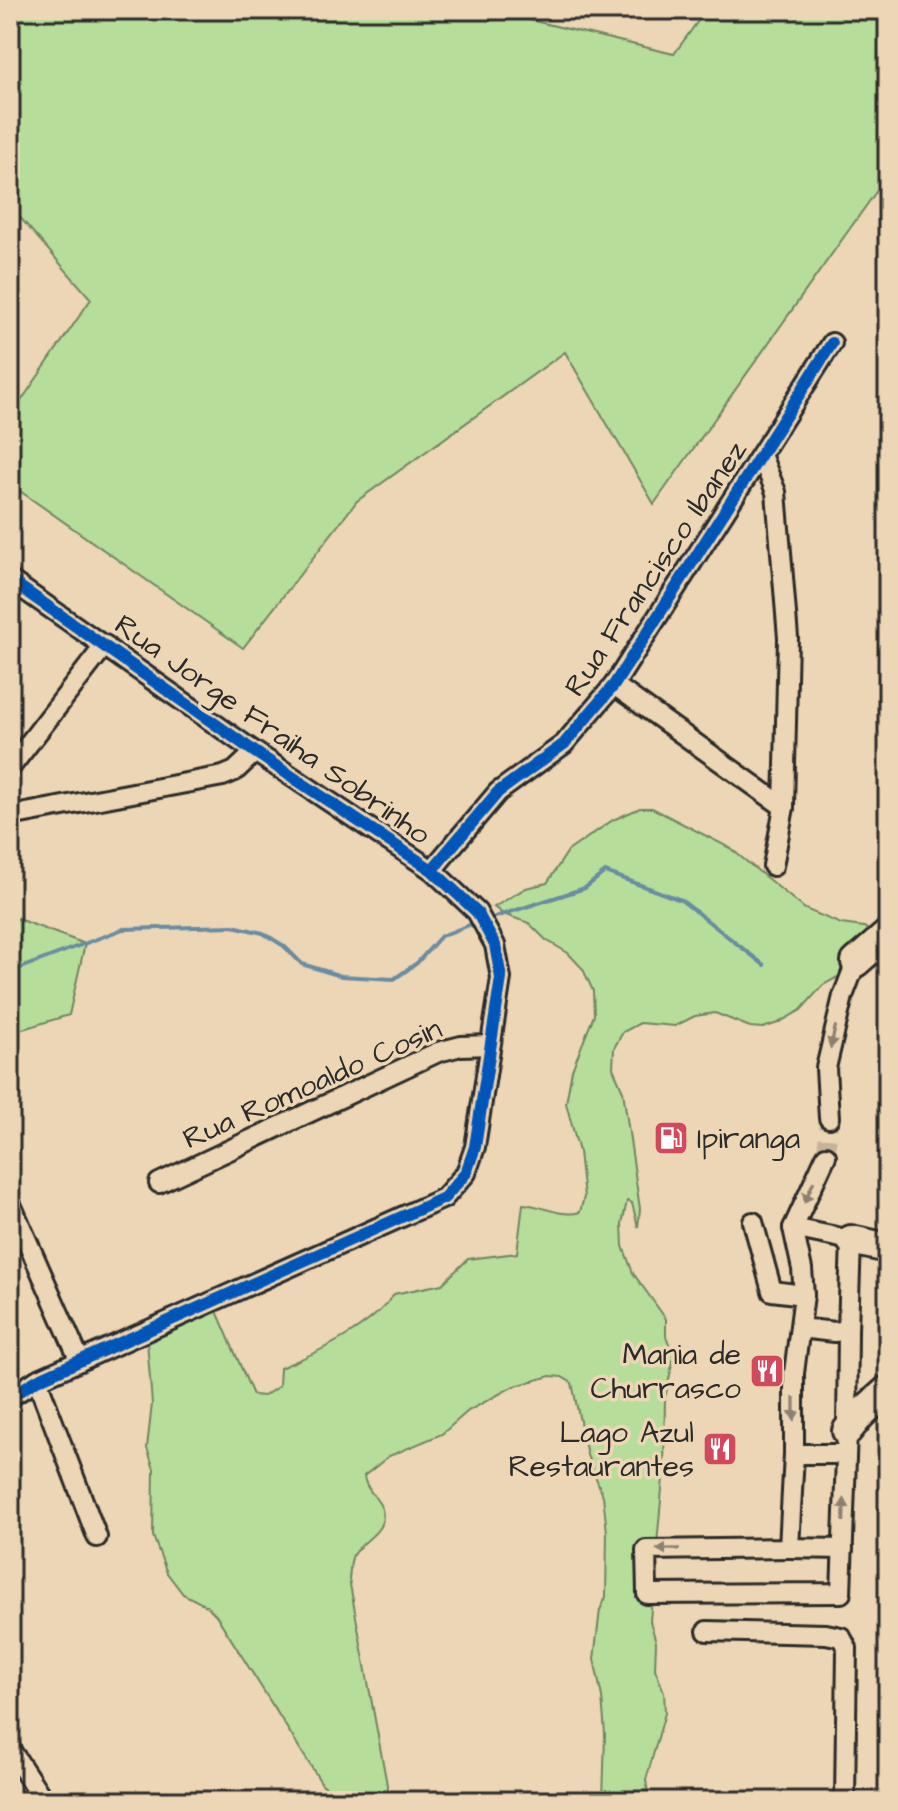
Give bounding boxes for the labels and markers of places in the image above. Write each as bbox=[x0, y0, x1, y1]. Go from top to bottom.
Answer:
place label: Ipiranga bbox=[697, 1118, 800, 1161]
fuel station icon: Ipiranga bbox=[652, 1119, 690, 1157]
place label: Mania de Churrasco bbox=[590, 1334, 741, 1410]
restaurant icon: Mania de Churrasco bbox=[748, 1352, 786, 1390]
place label: Lago Azul Restaurantes bbox=[508, 1412, 694, 1488]
restaurant icon: Lago Azul Restaurantes bbox=[701, 1430, 739, 1468]

